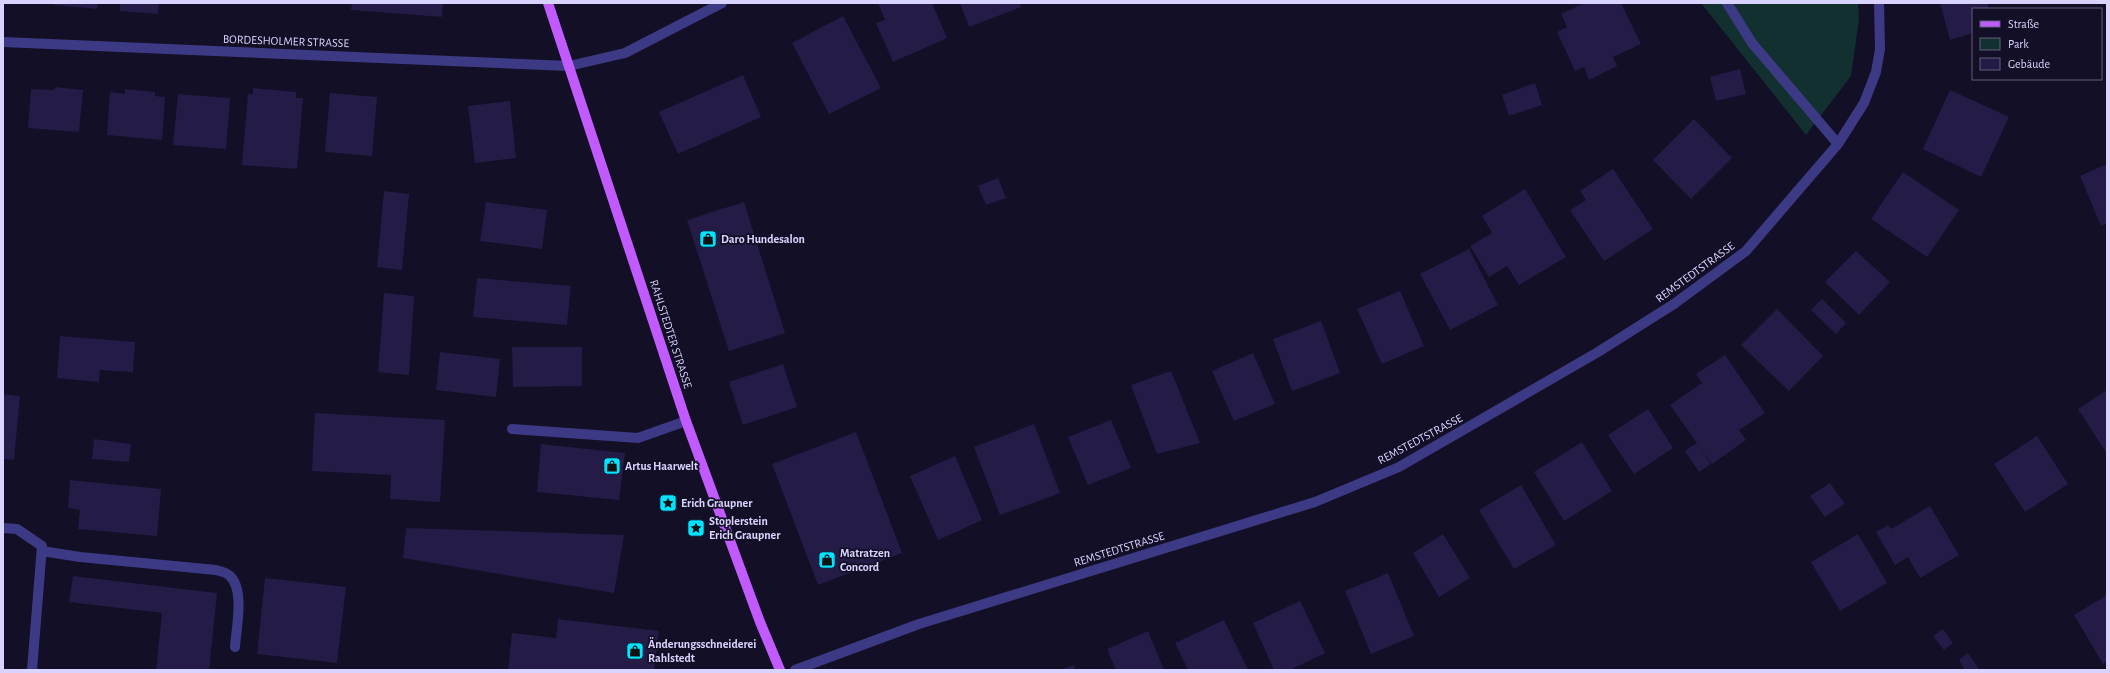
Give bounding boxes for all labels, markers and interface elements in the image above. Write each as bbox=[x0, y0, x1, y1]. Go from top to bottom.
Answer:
legend bbox=[1972, 8, 2102, 80]
text: Straße bbox=[2008, 18, 2039, 30]
street label: BORDESHOLMER STRASSE bbox=[223, 33, 350, 49]
text: Park bbox=[2008, 38, 2029, 50]
text: Gebäude bbox=[2008, 58, 2050, 70]
shop icon: Daro Hundesalon bbox=[698, 229, 718, 249]
place label: Daro Hundesalon bbox=[721, 233, 805, 245]
street label: REMSTEDTSTRASSE bbox=[1653, 239, 1737, 305]
street label: RAHLSTEDTER STRASSE bbox=[648, 278, 694, 390]
street label: REMSTEDTSTRASSE bbox=[1376, 412, 1465, 466]
shop icon: Artus Haarwelt bbox=[602, 456, 622, 476]
place label: Artus Haarwelt bbox=[625, 460, 698, 472]
place icon: Erich Graupner bbox=[658, 493, 678, 513]
place label: Erich Graupner bbox=[681, 497, 753, 509]
place label: Stoplerstein Erich Graupner bbox=[709, 515, 781, 541]
place icon: Stoplerstein Erich Graupner bbox=[686, 518, 706, 538]
street label: REMSTEDTSTRASSE bbox=[1072, 529, 1166, 568]
place label: Matratzen Concord bbox=[840, 547, 890, 573]
shop icon: Matratzen Concord bbox=[817, 550, 837, 570]
place label: Änderungsschneiderei Rahlstedt bbox=[648, 637, 756, 664]
shop icon: Änderungsschneiderei Rahlstedt bbox=[625, 641, 645, 661]

